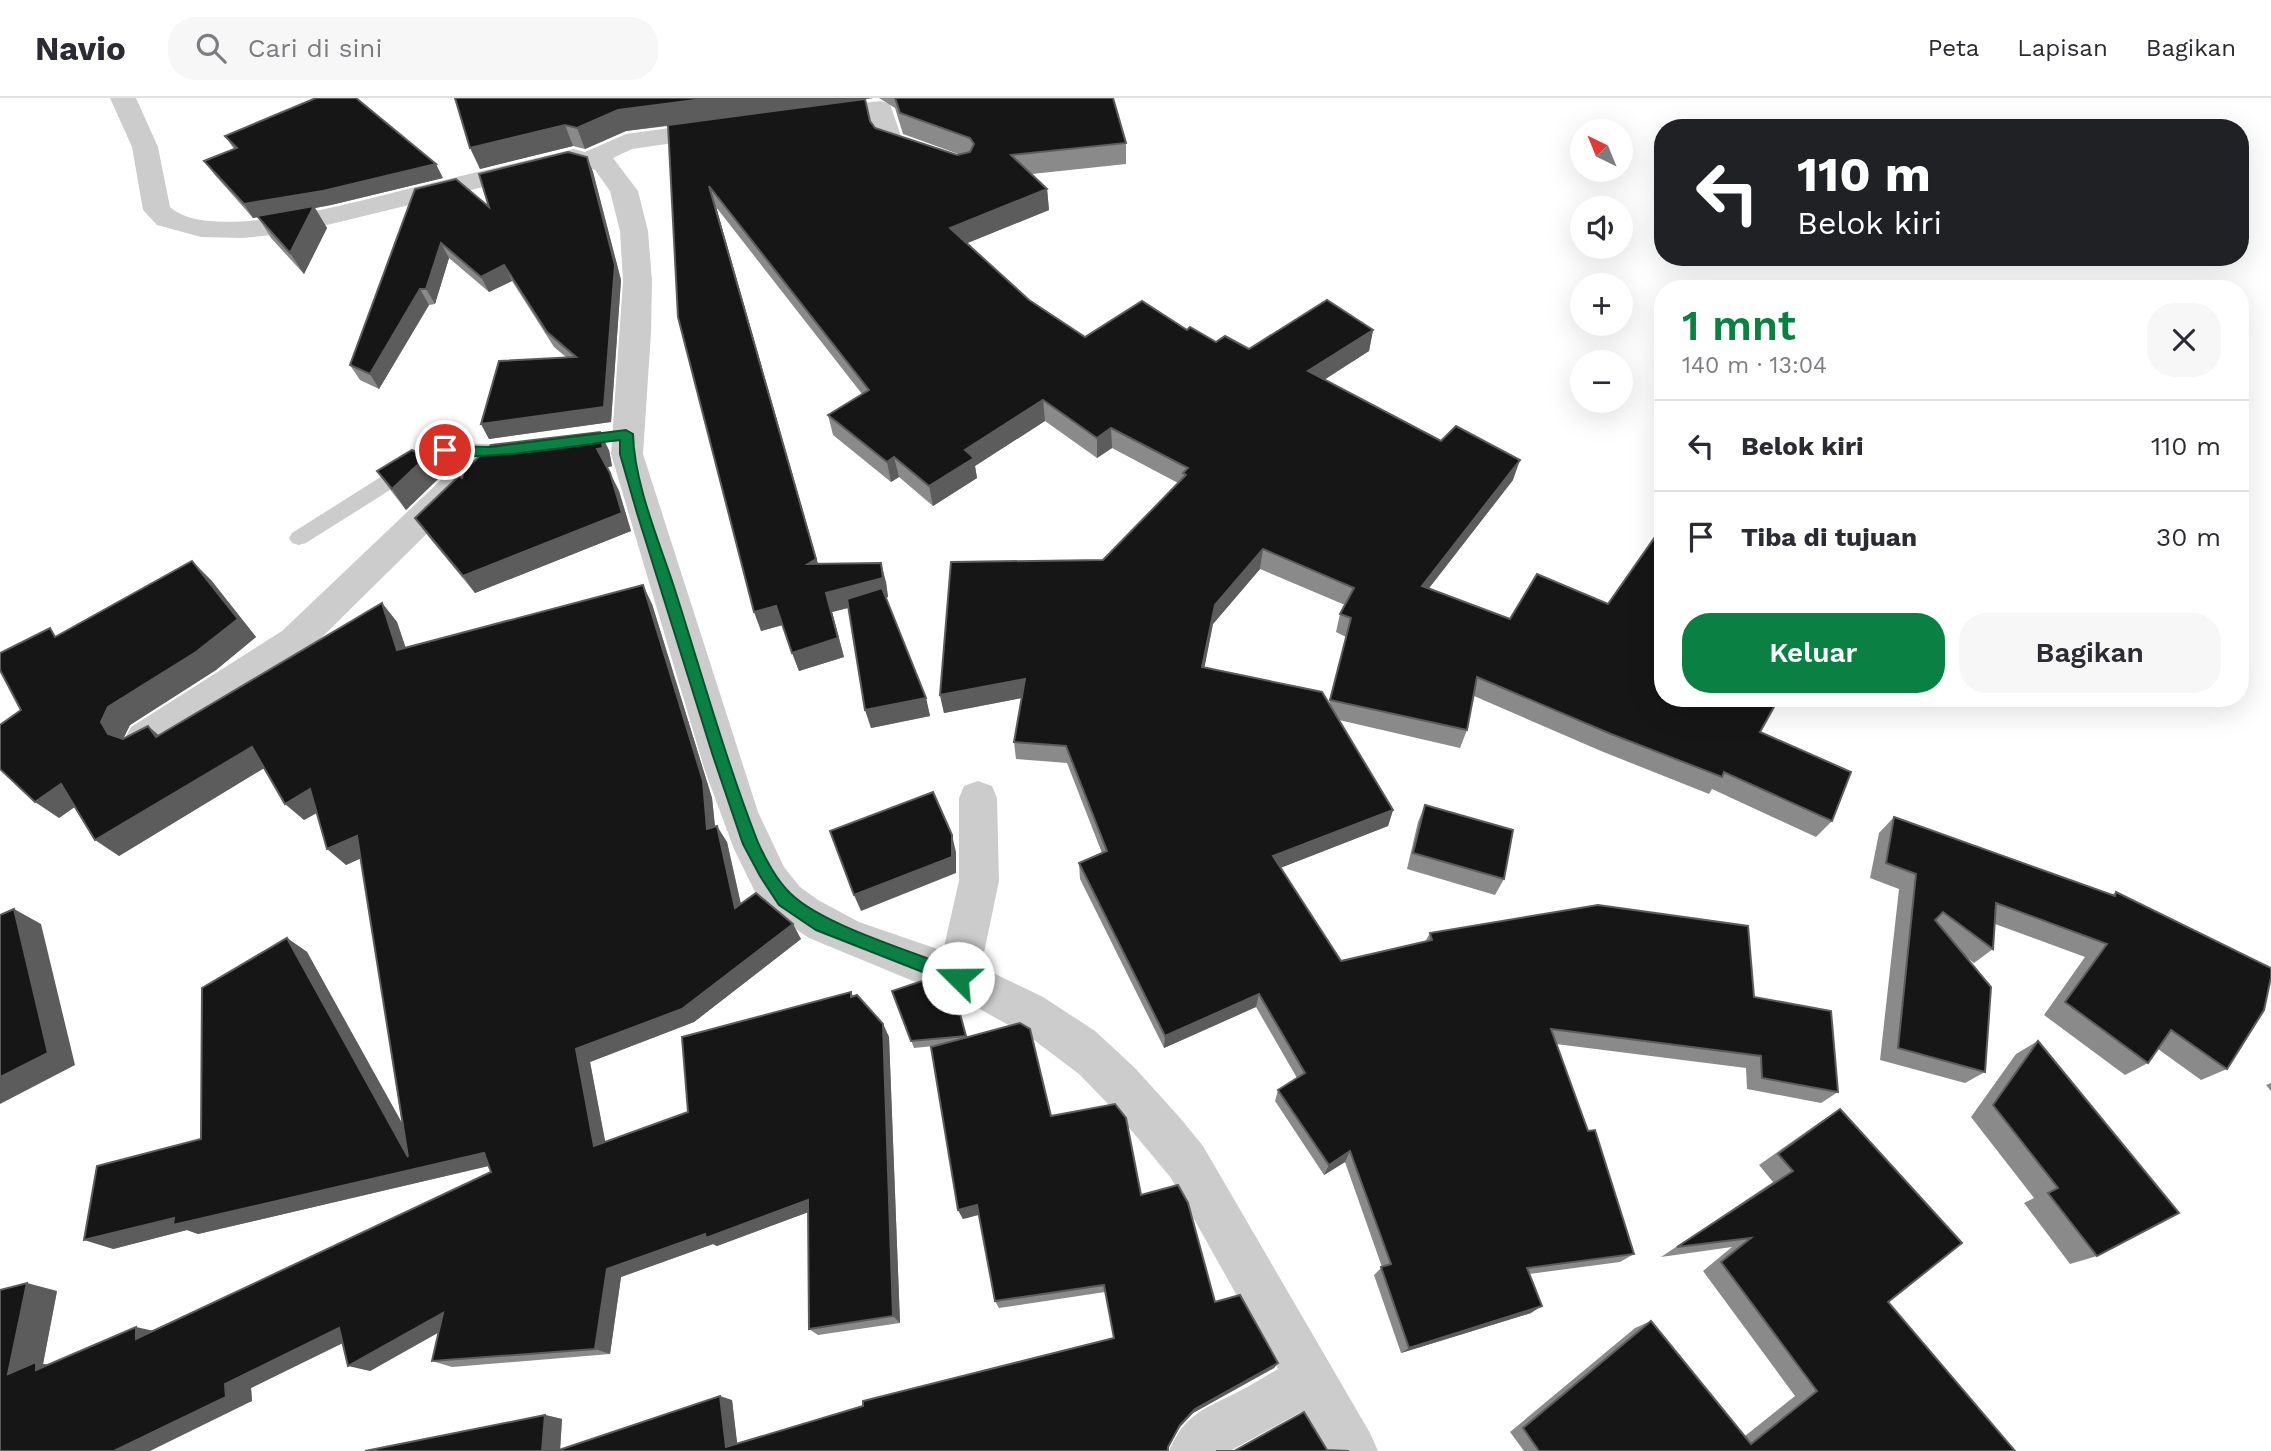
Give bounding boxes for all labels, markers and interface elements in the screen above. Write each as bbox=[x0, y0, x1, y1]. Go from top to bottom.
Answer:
search box bbox=[168, 17, 658, 80]
text: Navio bbox=[35, 29, 126, 68]
icon: search bbox=[192, 29, 230, 67]
text: Cari di sini bbox=[248, 33, 382, 63]
text: Peta bbox=[1928, 34, 1979, 62]
text: Lapisan bbox=[2017, 34, 2108, 62]
text: Bagikan bbox=[2146, 34, 2236, 62]
north arrow bbox=[1570, 119, 1633, 182]
map controls bbox=[1570, 119, 1633, 413]
text: 110 m bbox=[1797, 145, 1931, 203]
icon: left bbox=[1682, 147, 1773, 238]
button: sound bbox=[1570, 196, 1633, 259]
text: Belok kiri bbox=[1797, 204, 1942, 242]
button: + bbox=[1570, 273, 1633, 336]
text: 1 mnt bbox=[1682, 301, 1796, 350]
button: close bbox=[2147, 303, 2221, 377]
button: − bbox=[1570, 350, 1633, 413]
text: 140 m · 13:04 bbox=[1682, 352, 1827, 379]
pin bbox=[415, 420, 475, 480]
icon: left bbox=[1682, 427, 1720, 465]
icon: arrive bbox=[426, 431, 464, 469]
text: Belok kiri bbox=[1741, 431, 1864, 461]
text: 110 m bbox=[2151, 431, 2221, 461]
icon: arrive bbox=[1682, 518, 1720, 556]
text: Tiba di tujuan bbox=[1741, 522, 1917, 552]
text: 30 m bbox=[2156, 522, 2221, 552]
button: Keluar bbox=[1682, 613, 1945, 693]
button: Bagikan bbox=[1959, 613, 2221, 693]
position arrow bbox=[921, 941, 995, 1015]

